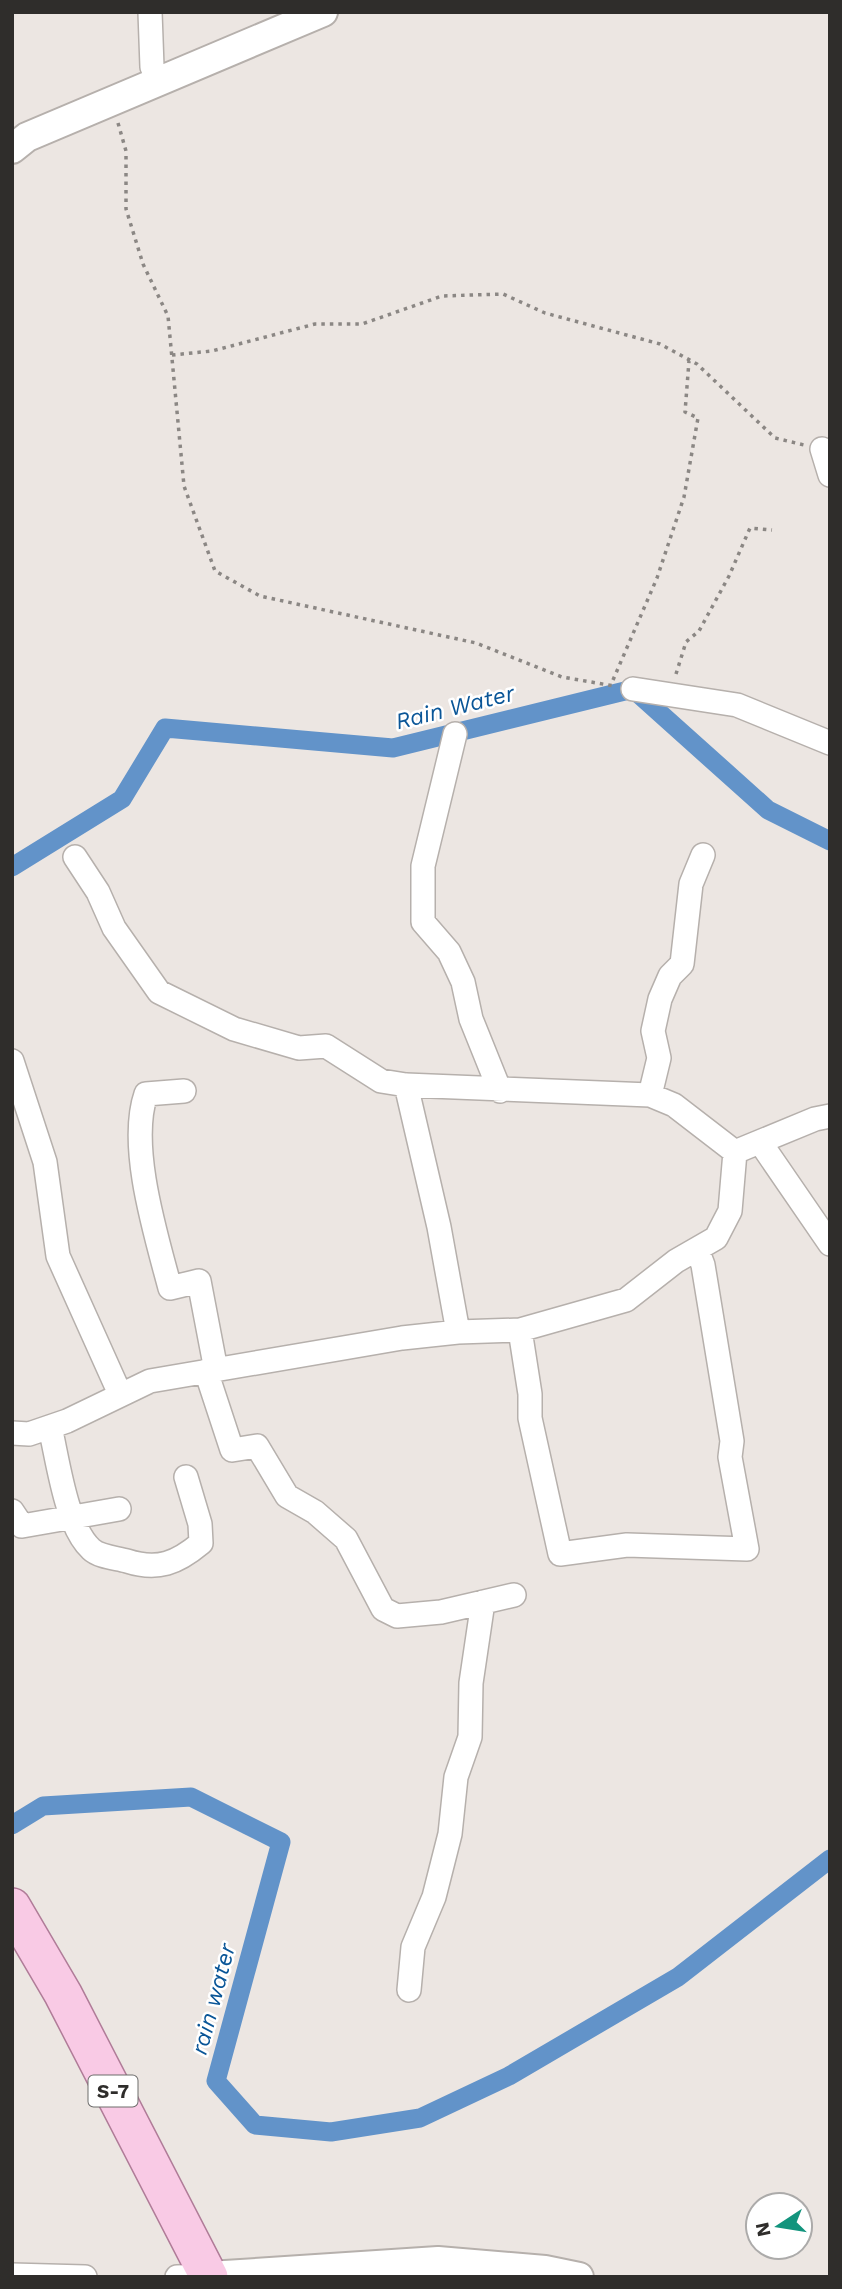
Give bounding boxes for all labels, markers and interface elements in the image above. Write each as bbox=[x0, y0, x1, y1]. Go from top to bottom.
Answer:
water label: Rain Water bbox=[393, 679, 519, 735]
water label: rain water bbox=[186, 1940, 242, 2058]
road number: S-7 bbox=[88, 2076, 138, 2106]
north arrow bbox=[744, 2191, 814, 2261]
text: N bbox=[750, 2220, 776, 2239]

